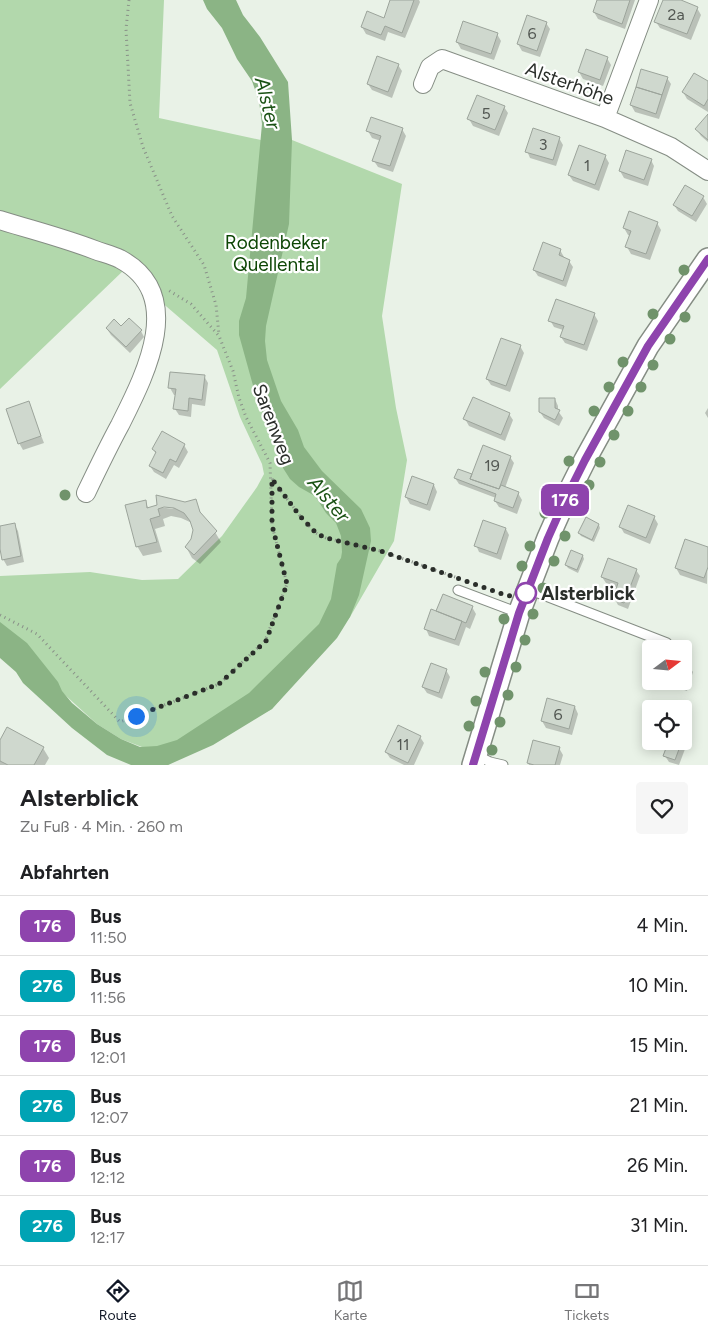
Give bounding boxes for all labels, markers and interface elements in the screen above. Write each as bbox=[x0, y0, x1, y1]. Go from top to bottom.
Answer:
house number: 2a bbox=[667, 5, 685, 24]
house number: 6 bbox=[527, 24, 537, 43]
street label: Alsterhöhe bbox=[522, 57, 617, 110]
water label: Alster bbox=[250, 73, 286, 133]
house number: 5 bbox=[481, 104, 491, 123]
house number: 3 bbox=[539, 135, 547, 154]
house number: 1 bbox=[584, 156, 590, 175]
park label: Rodenbeker Quellental bbox=[225, 231, 328, 276]
street label: Sarenweg bbox=[248, 380, 299, 468]
house number: 19 bbox=[484, 456, 500, 475]
water label: Alster bbox=[302, 470, 356, 528]
line badge: 176 bbox=[536, 484, 594, 516]
text: 176 bbox=[551, 489, 579, 511]
marker: Alsterblick bbox=[515, 582, 537, 604]
place label: Alsterblick bbox=[541, 582, 636, 605]
north arrow bbox=[642, 640, 692, 690]
map controls bbox=[642, 640, 692, 750]
button: locate bbox=[642, 700, 692, 750]
your location bbox=[124, 704, 149, 729]
house number: 6 bbox=[553, 705, 563, 724]
house number: 11 bbox=[396, 735, 410, 754]
button: heart bbox=[636, 782, 688, 834]
text: Alsterblick bbox=[20, 783, 139, 812]
text: Zu Fuß · 4 Min. · 260 m bbox=[20, 817, 183, 836]
text: Abfahrten bbox=[20, 861, 109, 884]
text: Bus bbox=[90, 905, 121, 928]
text: 4 Min. bbox=[636, 914, 688, 937]
text: 176 bbox=[33, 915, 62, 937]
text: 11:50 bbox=[90, 928, 127, 947]
text: Bus bbox=[90, 965, 121, 988]
text: 10 Min. bbox=[628, 974, 688, 997]
text: 276 bbox=[32, 975, 63, 997]
text: 11:56 bbox=[90, 988, 126, 1007]
text: Bus bbox=[90, 1025, 121, 1048]
text: 15 Min. bbox=[629, 1034, 688, 1057]
text: 176 bbox=[33, 1035, 62, 1057]
text: 12:01 bbox=[90, 1048, 126, 1067]
text: Bus bbox=[90, 1085, 121, 1108]
text: 21 Min. bbox=[630, 1094, 688, 1117]
text: 276 bbox=[32, 1095, 63, 1117]
text: 12:07 bbox=[90, 1108, 128, 1127]
text: Bus bbox=[90, 1145, 121, 1168]
text: 26 Min. bbox=[627, 1154, 688, 1177]
text: 176 bbox=[33, 1155, 62, 1177]
text: 12:12 bbox=[90, 1168, 125, 1187]
text: Bus bbox=[90, 1205, 121, 1228]
text: 31 Min. bbox=[630, 1214, 688, 1237]
text: 276 bbox=[32, 1215, 63, 1237]
text: 12:17 bbox=[90, 1228, 125, 1247]
tab: Route bbox=[99, 1277, 136, 1324]
tab: Karte bbox=[334, 1277, 367, 1324]
tab: Tickets bbox=[565, 1277, 609, 1324]

